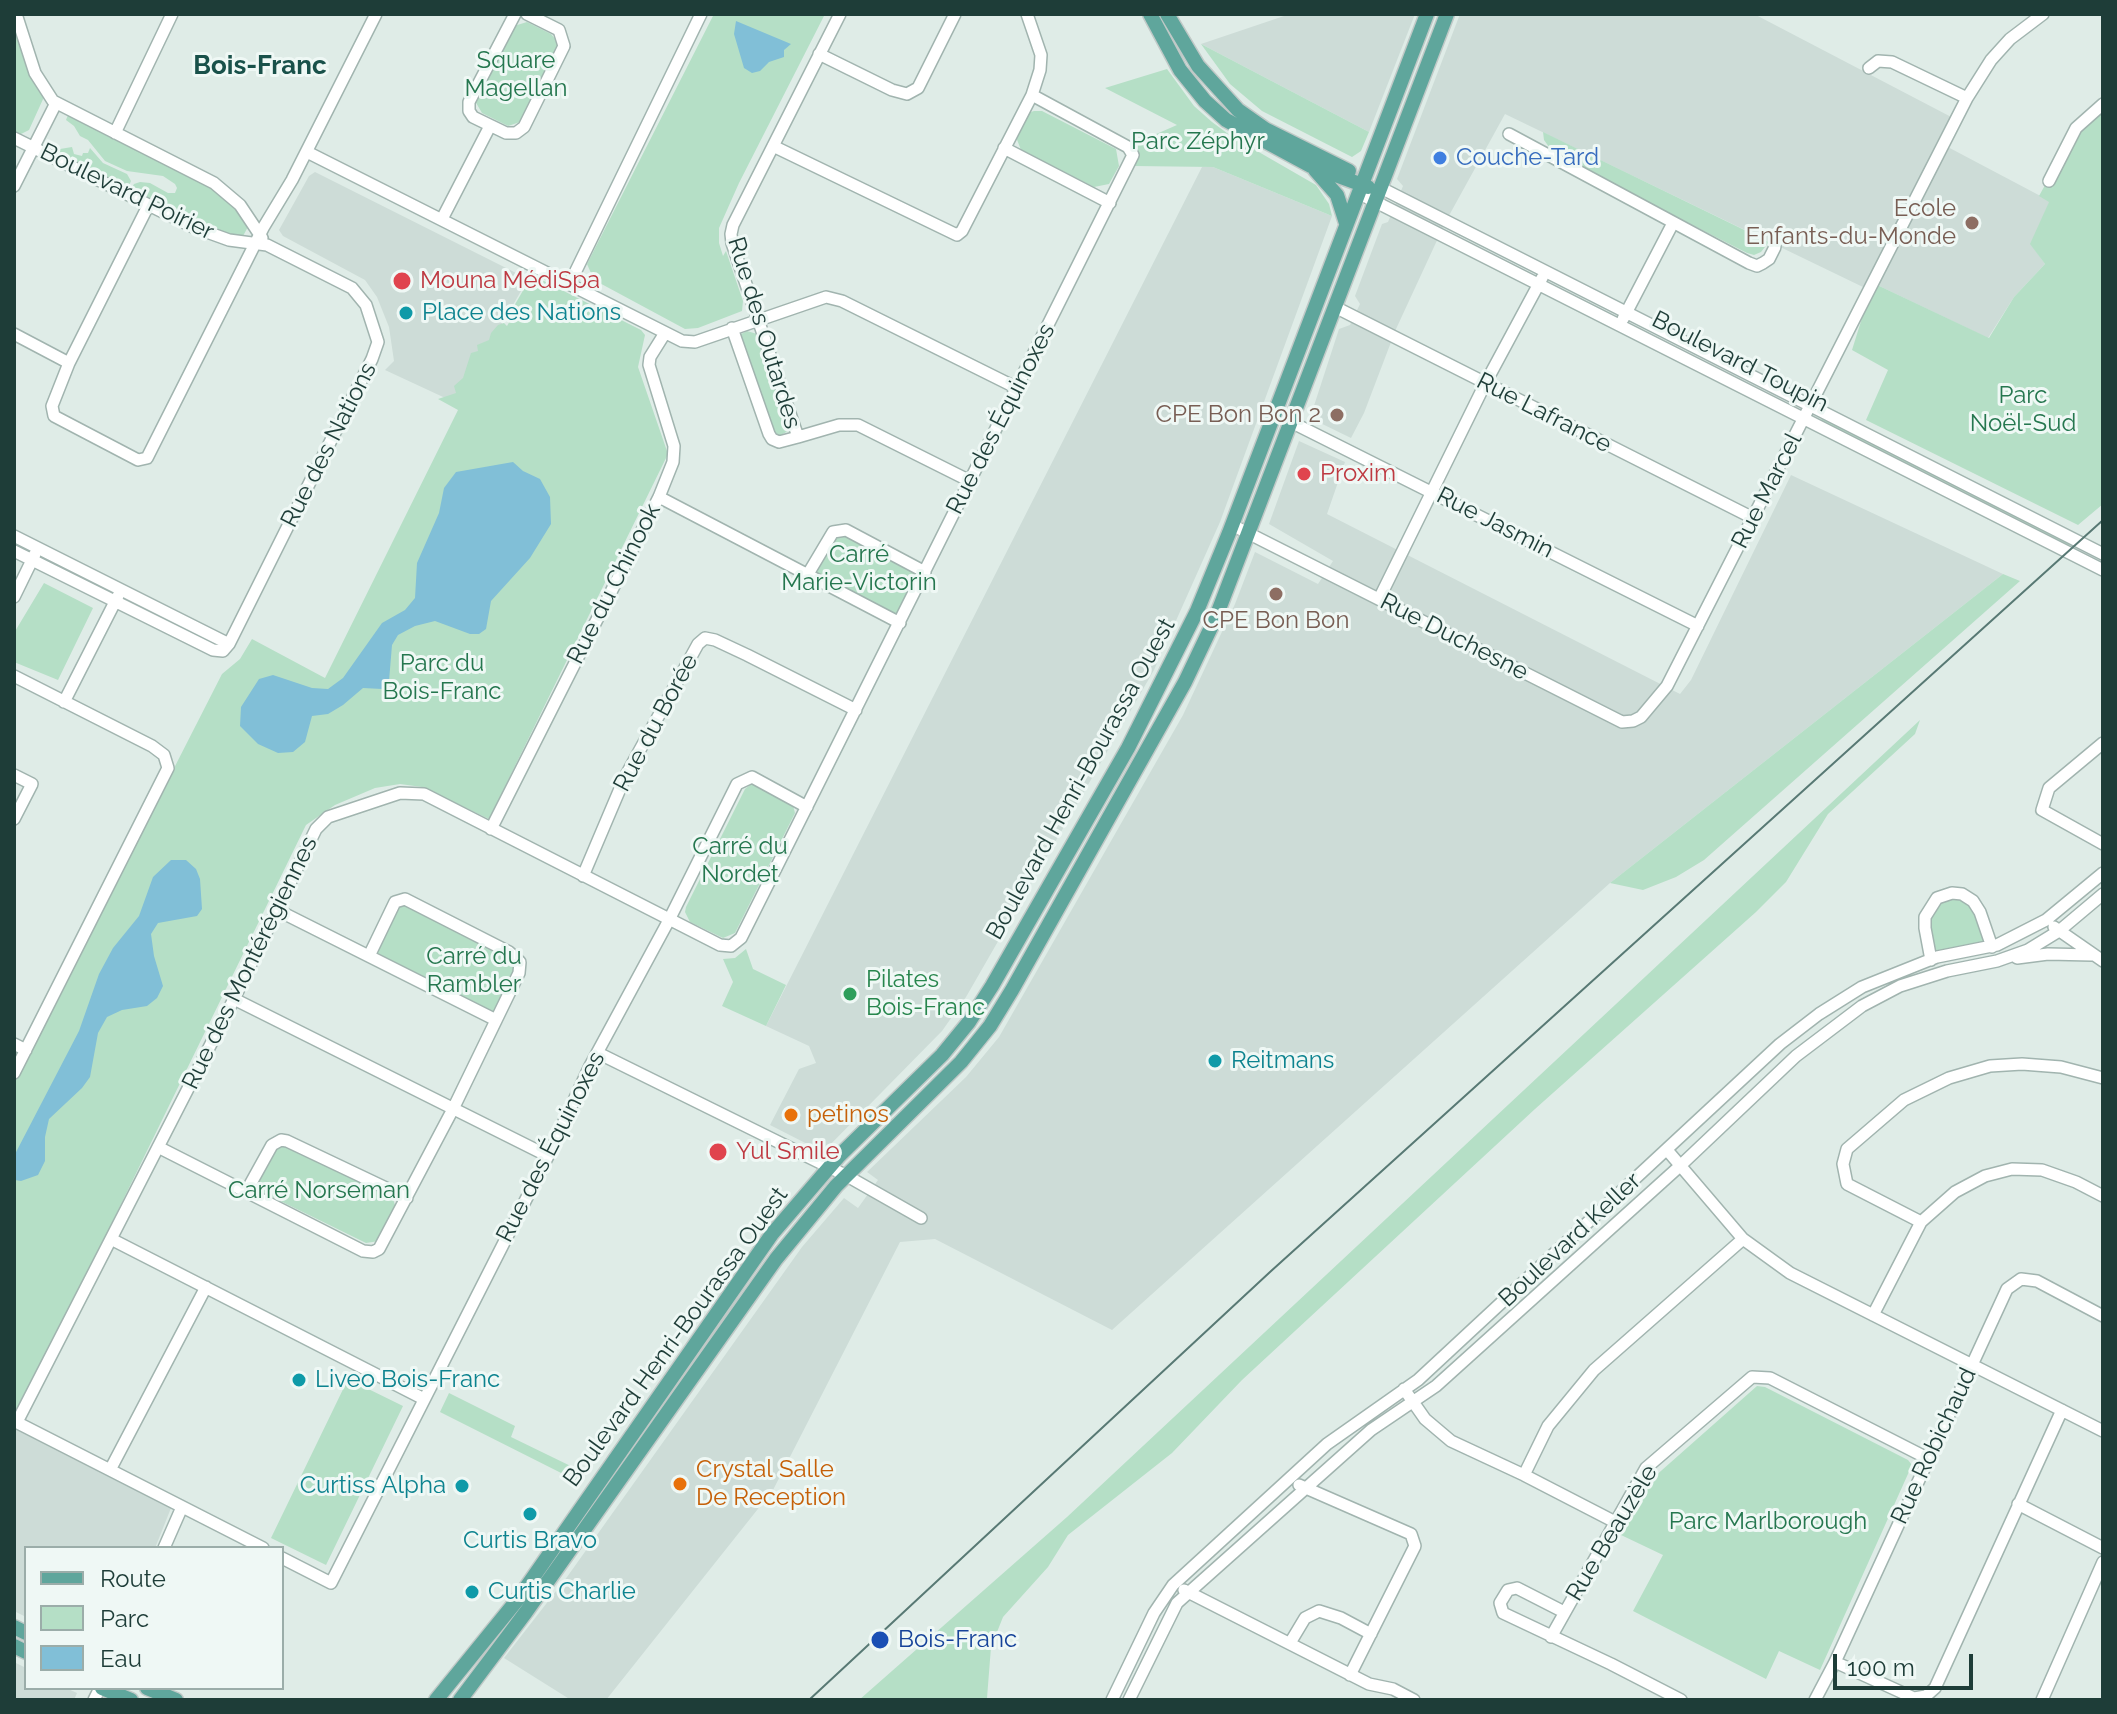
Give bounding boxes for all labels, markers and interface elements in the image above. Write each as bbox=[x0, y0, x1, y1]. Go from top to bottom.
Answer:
park label: Square Magellan bbox=[464, 47, 568, 103]
district label: Bois-Franc bbox=[193, 50, 327, 82]
park label: Parc Zéphyr bbox=[1131, 128, 1265, 156]
street label: Boulevard Poirier bbox=[35, 137, 219, 247]
place label: Couche-Tard bbox=[1456, 144, 1599, 172]
marker: Couche-Tard bbox=[1431, 149, 1449, 167]
place label: Ecole Enfants-du-Monde bbox=[1746, 195, 1956, 251]
marker: Ecole Enfants-du-Monde bbox=[1963, 214, 1981, 232]
street label: Rue des Outardes bbox=[721, 234, 807, 432]
place label: Mouna MédiSpa bbox=[420, 267, 600, 295]
marker: Mouna MédiSpa bbox=[391, 270, 413, 292]
place label: Place des Nations bbox=[422, 299, 621, 327]
marker: Place des Nations bbox=[397, 304, 415, 322]
street label: Boulevard Toupin bbox=[1647, 305, 1833, 419]
street label: Rue des Équinoxes bbox=[940, 319, 1062, 519]
street label: Rue des Nations bbox=[275, 358, 383, 532]
street label: Rue Lafrance bbox=[1472, 367, 1616, 459]
park label: Parc Noël-Sud bbox=[1970, 382, 2076, 438]
place label: CPE Bon Bon 2 bbox=[1156, 401, 1321, 429]
marker: CPE Bon Bon 2 bbox=[1328, 406, 1346, 424]
street label: Rue Marcel bbox=[1726, 428, 1808, 554]
place label: Proxim bbox=[1320, 460, 1396, 488]
marker: Proxim bbox=[1295, 465, 1313, 483]
street label: Rue Jasmin bbox=[1432, 481, 1558, 565]
street label: Rue du Chinook bbox=[561, 499, 667, 669]
park label: Carré Marie-Victorin bbox=[781, 541, 937, 597]
marker: CPE Bon Bon bbox=[1267, 585, 1285, 603]
street label: Rue Duchesne bbox=[1375, 587, 1533, 687]
place label: CPE Bon Bon bbox=[1203, 607, 1349, 635]
street label: Boulevard Henri-Bourassa Ouest bbox=[980, 613, 1182, 945]
street label: Rue du Borée bbox=[608, 649, 704, 797]
park label: Parc du Bois-Franc bbox=[382, 650, 502, 706]
street label: Rue des Montérégiennes bbox=[176, 832, 324, 1094]
park label: Carré du Nordet bbox=[692, 833, 788, 889]
park label: Carré du Rambler bbox=[426, 943, 522, 999]
place label: Pilates Bois-Franc bbox=[866, 966, 985, 1022]
marker: Pilates Bois-Franc bbox=[841, 985, 859, 1003]
street label: Rue des Équinoxes bbox=[490, 1047, 612, 1247]
place label: Reitmans bbox=[1231, 1047, 1334, 1075]
marker: Reitmans bbox=[1206, 1052, 1224, 1070]
place label: petinos bbox=[807, 1101, 889, 1129]
marker: petinos bbox=[782, 1106, 800, 1124]
place label: Yul Smile bbox=[736, 1138, 840, 1166]
marker: Yul Smile bbox=[707, 1141, 729, 1163]
street label: Boulevard Keller bbox=[1493, 1167, 1647, 1313]
park label: Carré Norseman bbox=[228, 1177, 410, 1205]
street label: Boulevard Henri-Bourassa Ouest bbox=[558, 1182, 794, 1492]
street label: Rue Robichaud bbox=[1885, 1363, 1983, 1529]
place label: Liveo Bois-Franc bbox=[315, 1366, 500, 1394]
marker: Liveo Bois-Franc bbox=[290, 1371, 308, 1389]
place label: Crystal Salle De Reception bbox=[696, 1456, 846, 1512]
street label: Rue Beauzèle bbox=[1560, 1460, 1664, 1606]
place label: Curtiss Alpha bbox=[300, 1472, 446, 1500]
marker: Crystal Salle De Reception bbox=[671, 1475, 689, 1493]
marker: Curtiss Alpha bbox=[453, 1477, 471, 1495]
marker: Curtis Bravo bbox=[521, 1505, 539, 1523]
park label: Parc Marlborough bbox=[1669, 1508, 1867, 1536]
place label: Curtis Bravo bbox=[463, 1527, 597, 1555]
legend bbox=[24, 1546, 284, 1690]
text: Route bbox=[100, 1564, 166, 1593]
place label: Curtis Charlie bbox=[488, 1578, 636, 1606]
marker: Curtis Charlie bbox=[463, 1583, 481, 1601]
text: Parc bbox=[100, 1604, 149, 1633]
place label: Bois-Franc bbox=[898, 1626, 1017, 1654]
marker: Bois-Franc bbox=[869, 1629, 891, 1651]
scale bar bbox=[1837, 1638, 1977, 1688]
text: Eau bbox=[100, 1644, 142, 1673]
text: 100 m bbox=[1847, 1653, 1915, 1682]

